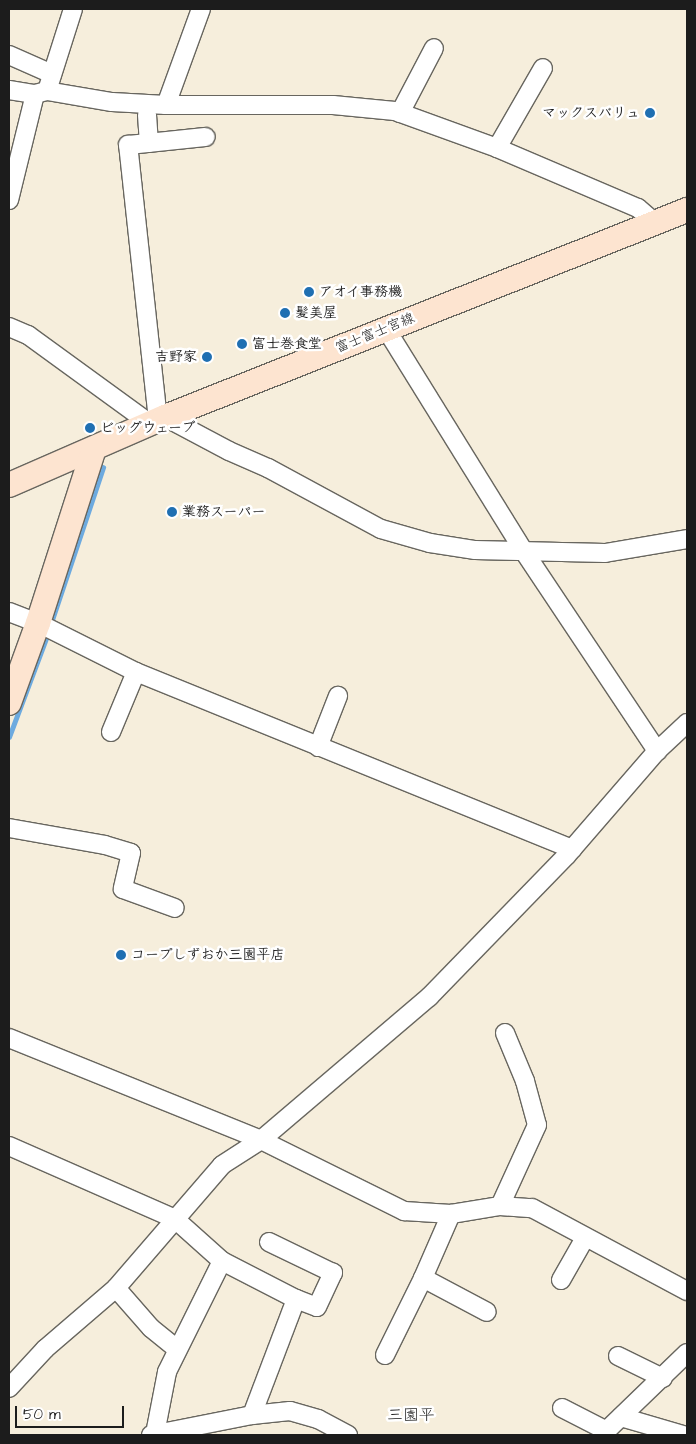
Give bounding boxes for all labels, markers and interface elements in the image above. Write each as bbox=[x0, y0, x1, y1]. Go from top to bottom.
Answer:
place label: マックスバリュ bbox=[542, 105, 640, 121]
marker: マックスバリュ bbox=[644, 107, 656, 119]
place label: アオイ事務機 bbox=[319, 284, 403, 300]
marker: アオイ事務機 bbox=[303, 286, 315, 298]
place label: 髪美屋 bbox=[295, 305, 337, 321]
marker: 髪美屋 bbox=[279, 307, 291, 319]
street label: 富士富士宮線 bbox=[333, 309, 417, 357]
place label: 富士巻食堂 bbox=[252, 336, 322, 352]
marker: 富士巻食堂 bbox=[236, 338, 248, 350]
place label: 吉野家 bbox=[155, 349, 197, 365]
marker: 吉野家 bbox=[201, 351, 213, 363]
place label: ビッグウェーブ bbox=[100, 420, 197, 436]
marker: ビッグウェーブ bbox=[84, 422, 96, 434]
place label: 業務スーパー bbox=[182, 504, 265, 520]
marker: 業務スーパー bbox=[166, 506, 178, 518]
place label: コープしずおか三園平店 bbox=[131, 947, 285, 963]
marker: コープしずおか三園平店 bbox=[115, 949, 127, 961]
scale bar bbox=[18, 1396, 126, 1428]
text: 50 m bbox=[23, 1404, 61, 1425]
district label: 三園平 bbox=[387, 1405, 435, 1425]

